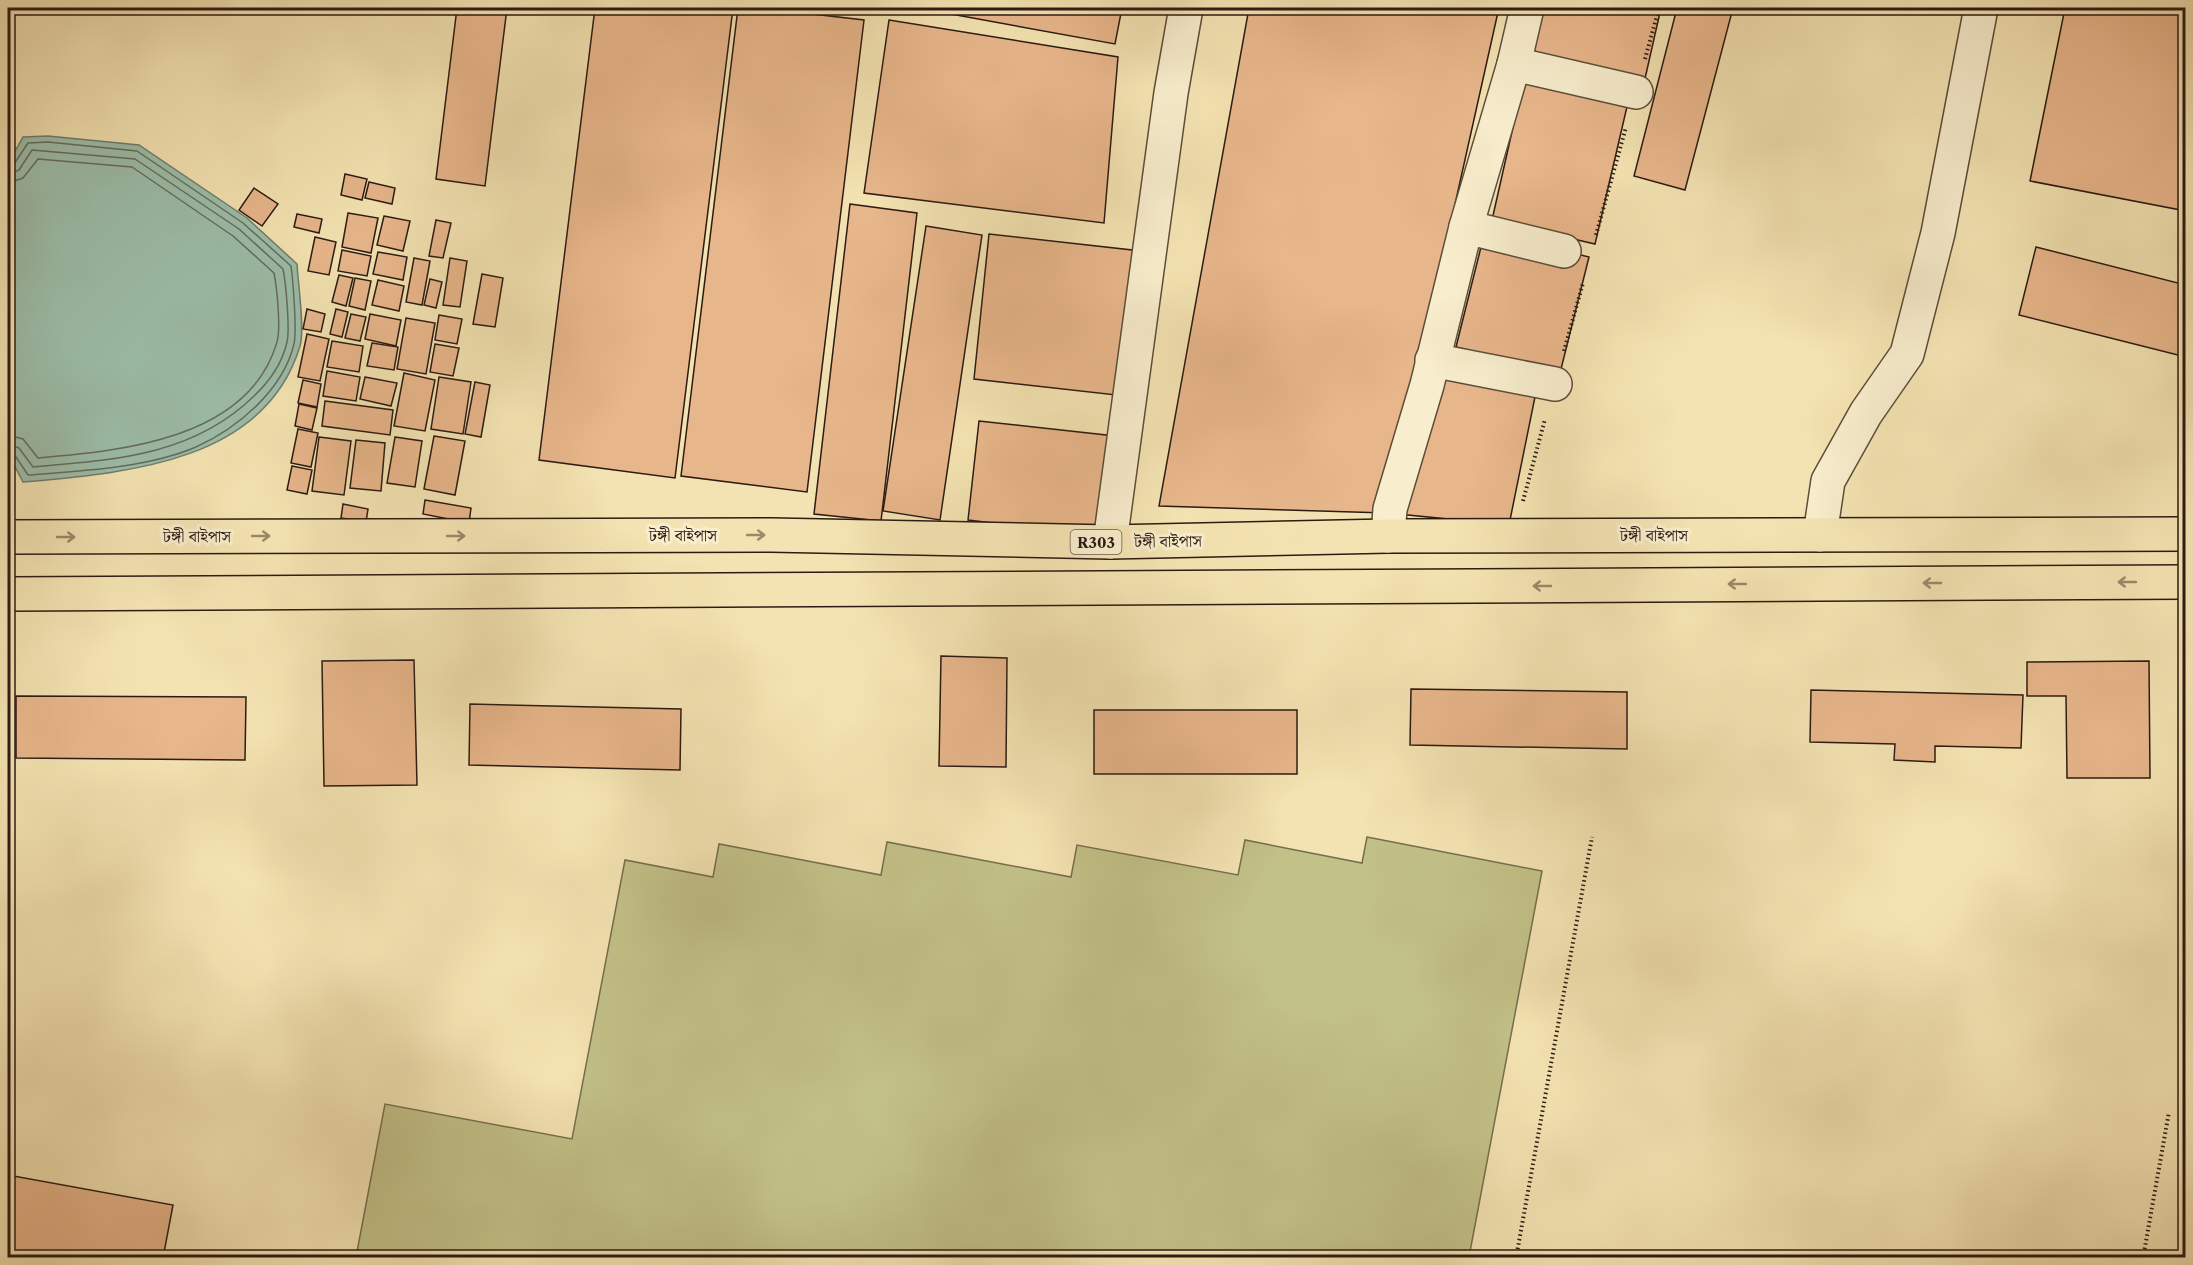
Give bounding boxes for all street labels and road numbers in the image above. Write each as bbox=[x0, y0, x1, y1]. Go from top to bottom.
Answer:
street label: টঙ্গী বাইপাস bbox=[648, 525, 718, 545]
street label: টঙ্গী বাইপাস bbox=[1619, 525, 1689, 545]
street label: টঙ্গী বাইপাস bbox=[162, 526, 232, 546]
road number: R303 bbox=[1070, 530, 1122, 554]
street label: টঙ্গী বাইপাস bbox=[1133, 530, 1203, 552]

